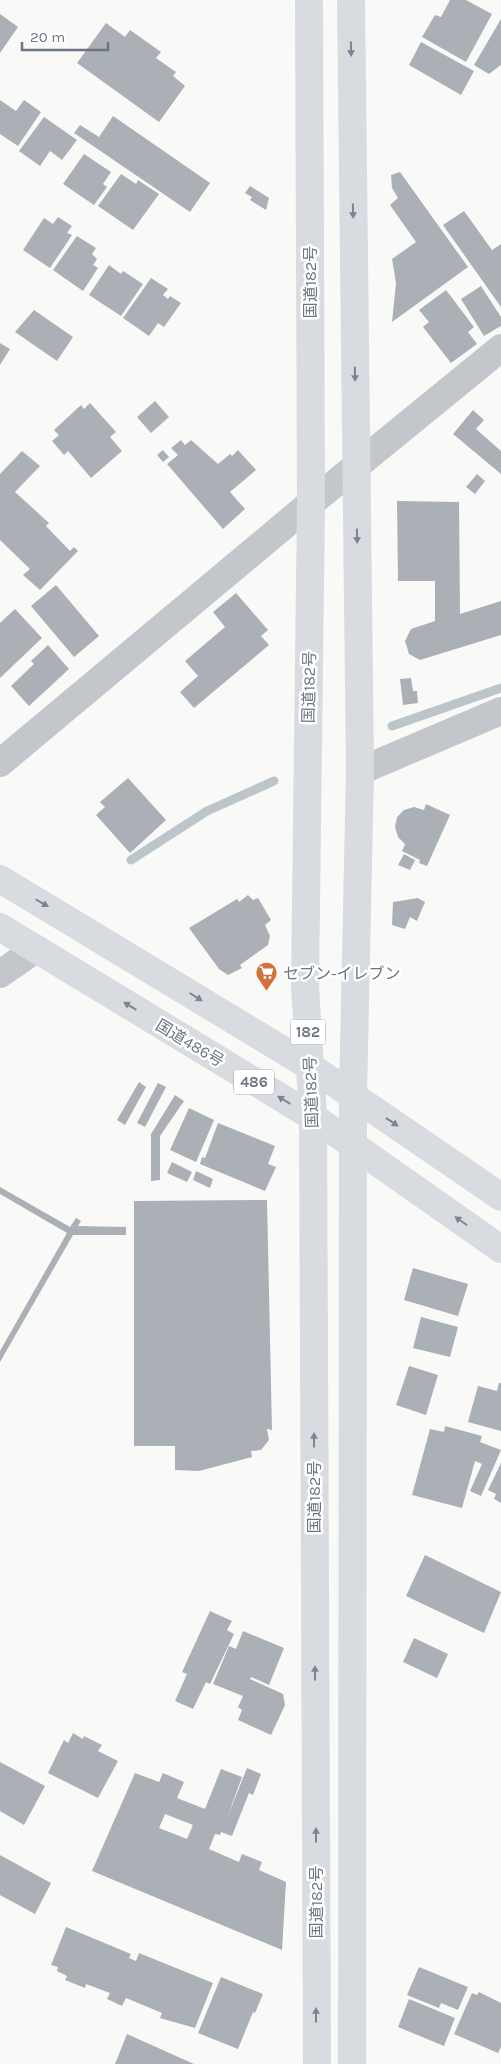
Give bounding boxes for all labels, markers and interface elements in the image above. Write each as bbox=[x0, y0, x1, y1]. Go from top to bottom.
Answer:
scale bar bbox=[22, 20, 109, 52]
text: 20 m bbox=[30, 28, 65, 46]
one-way arrow bbox=[347, 41, 355, 57]
one-way arrow bbox=[349, 203, 357, 219]
street label: 国道182号 bbox=[301, 246, 320, 318]
one-way arrow bbox=[351, 366, 359, 382]
one-way arrow bbox=[353, 528, 361, 544]
street label: 国道182号 bbox=[299, 651, 319, 723]
one-way arrow bbox=[35, 899, 50, 907]
supermarket icon: セブン-イレブン bbox=[255, 961, 279, 992]
place label: セブン-イレブン bbox=[283, 964, 401, 983]
one-way arrow bbox=[189, 992, 202, 1001]
one-way arrow bbox=[123, 1002, 136, 1011]
street label: 国道486号 bbox=[153, 1015, 227, 1071]
road number: 182 bbox=[290, 1020, 326, 1044]
street label: 国道182号 bbox=[300, 1055, 322, 1129]
road number: 486 bbox=[234, 1070, 274, 1094]
one-way arrow bbox=[277, 1095, 290, 1104]
one-way arrow bbox=[385, 1117, 398, 1127]
one-way arrow bbox=[454, 1216, 468, 1226]
one-way arrow bbox=[310, 1432, 318, 1448]
street label: 国道182号 bbox=[305, 1461, 324, 1533]
one-way arrow bbox=[311, 1665, 319, 1681]
one-way arrow bbox=[312, 1827, 320, 1843]
street label: 国道182号 bbox=[307, 1866, 326, 1938]
one-way arrow bbox=[312, 2007, 320, 2023]

